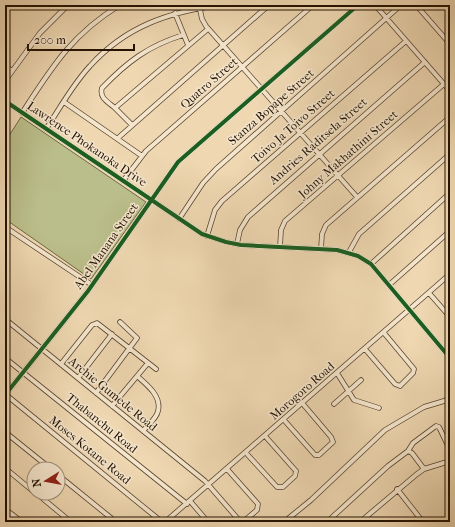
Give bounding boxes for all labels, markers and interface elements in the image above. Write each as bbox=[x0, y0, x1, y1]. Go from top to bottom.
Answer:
scale bar bbox=[28, 26, 134, 52]
text: 200 m bbox=[34, 33, 66, 47]
street label: Quatro Street bbox=[178, 54, 241, 112]
street label: Stanza Bopape Street bbox=[225, 65, 317, 148]
street label: Toivo Ja Toivo Street bbox=[249, 86, 338, 166]
street label: Andries Raditsela Street bbox=[266, 94, 370, 188]
street label: Lawrence Phokanoka Drive bbox=[25, 99, 150, 189]
street label: Johny Makhathini Street bbox=[295, 107, 401, 202]
street label: Abel Manana Street bbox=[71, 200, 141, 292]
street label: Archie Gumede Road bbox=[65, 353, 160, 434]
street label: Morogoro Road bbox=[267, 359, 337, 423]
street label: Thabanchu Road bbox=[64, 390, 141, 456]
street label: Moses Kotane Road bbox=[46, 413, 134, 487]
north arrow bbox=[26, 461, 66, 501]
text: N bbox=[29, 477, 44, 488]

